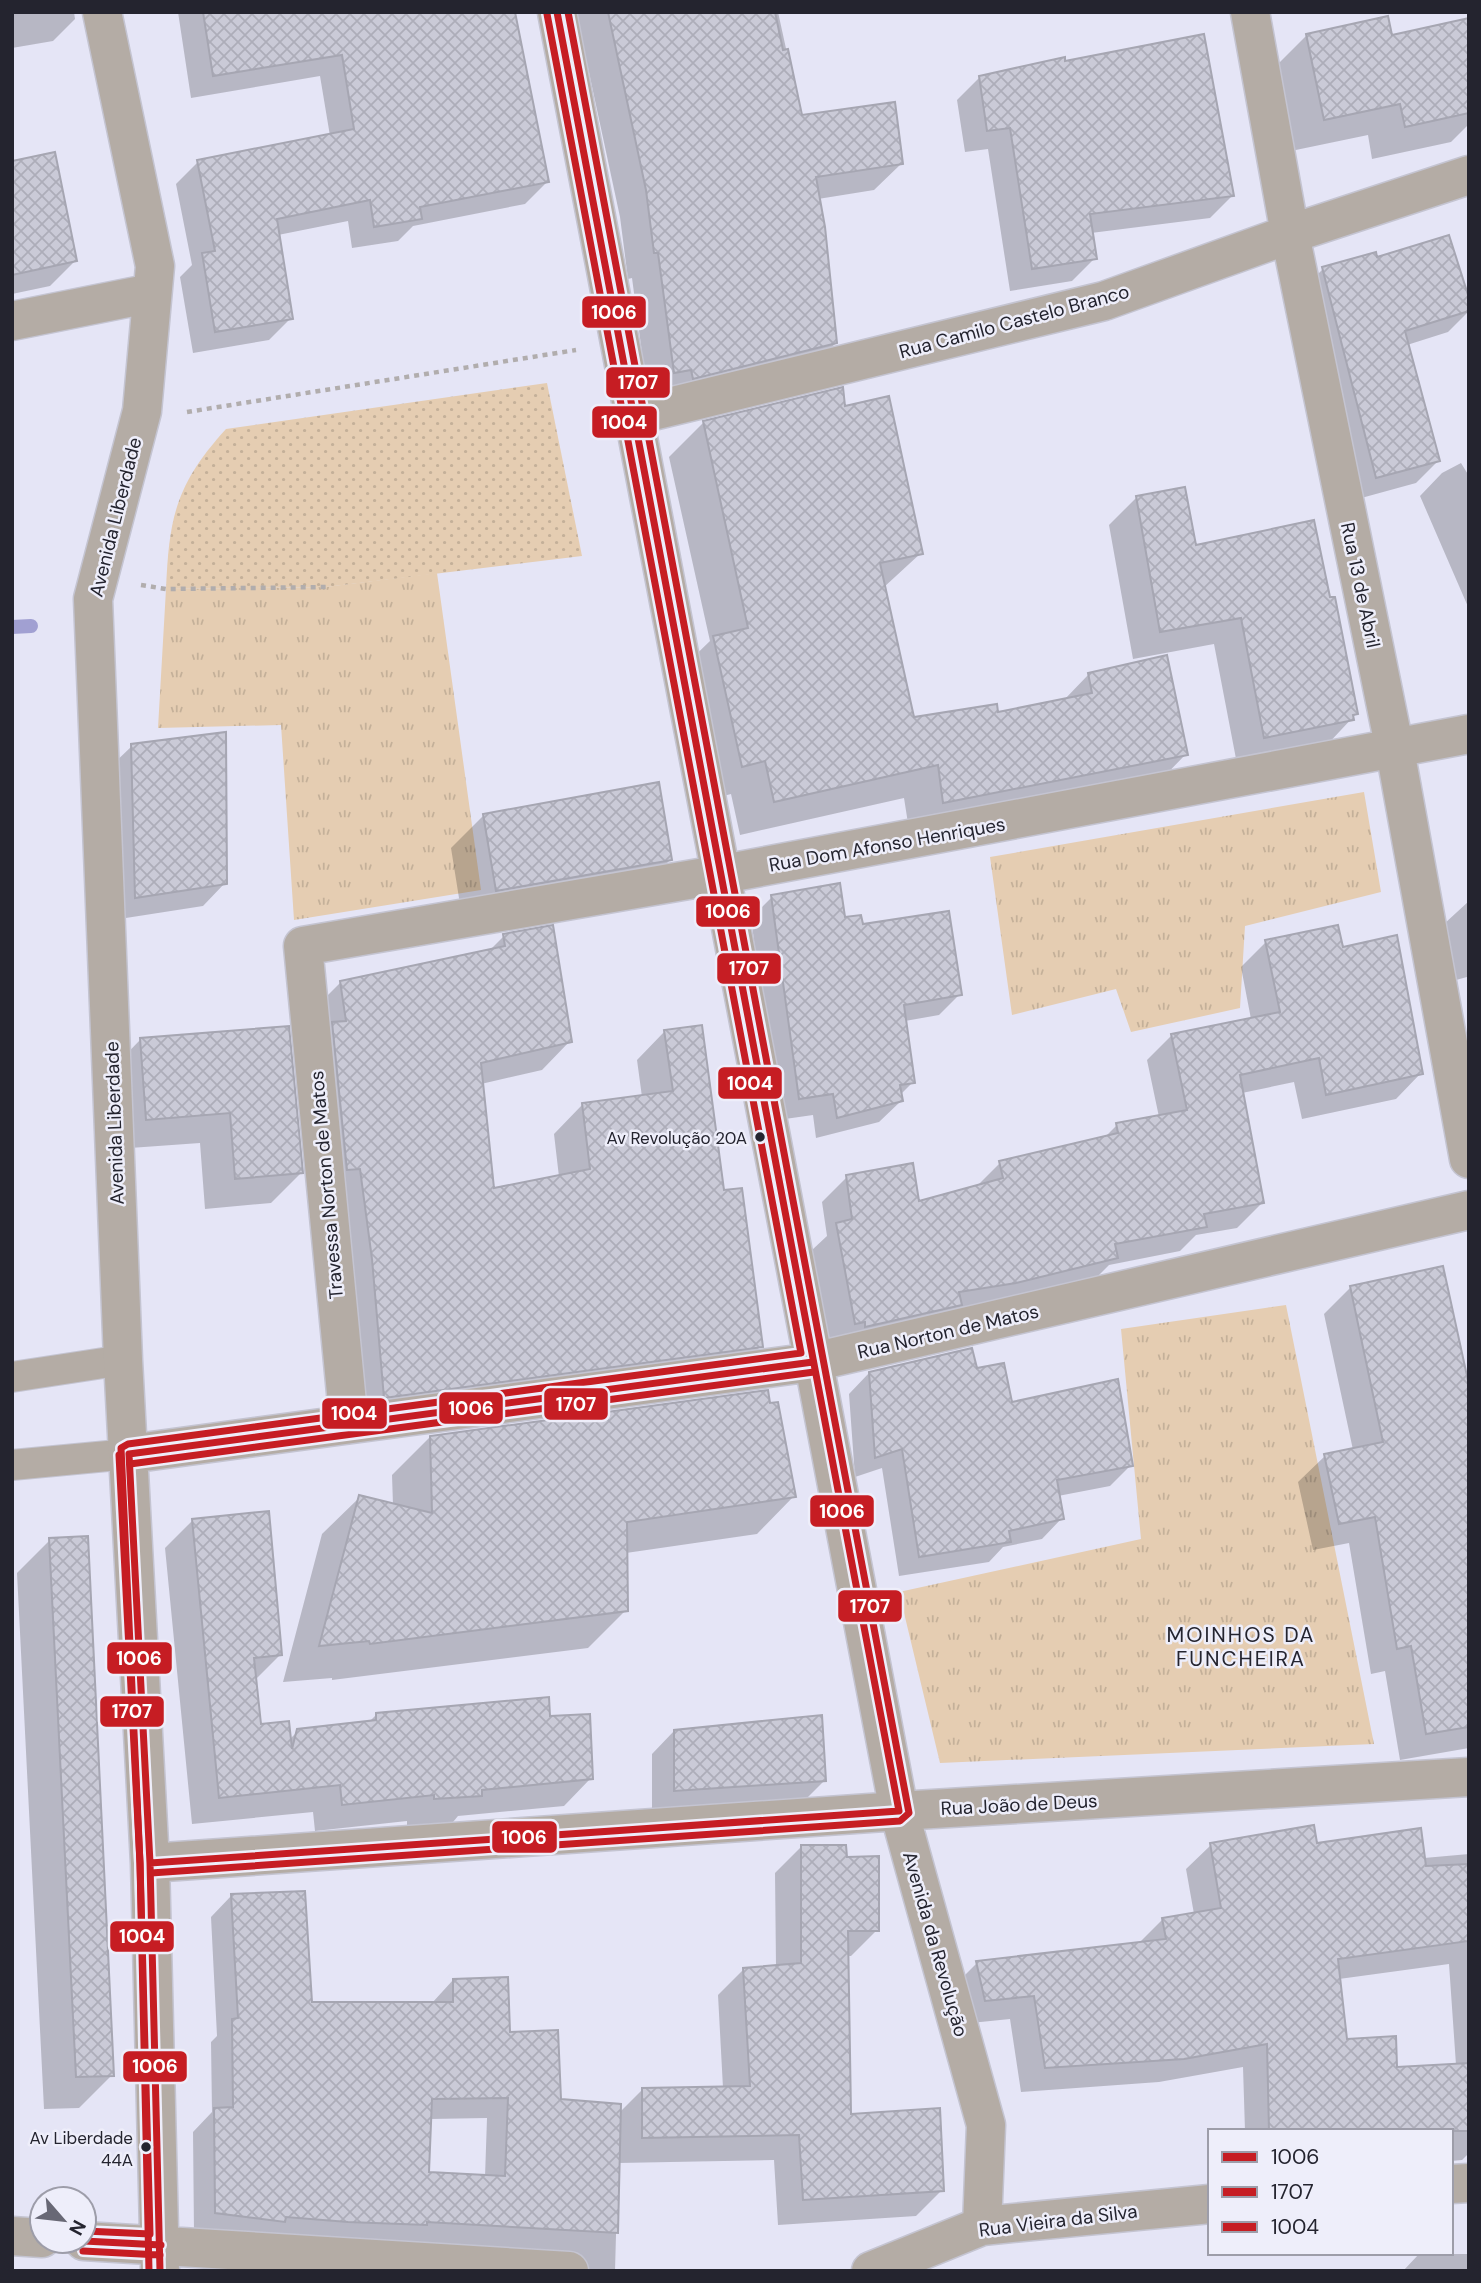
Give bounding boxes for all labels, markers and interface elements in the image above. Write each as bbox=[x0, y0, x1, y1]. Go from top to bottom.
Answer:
street label: Rua Camilo Castelo Branco bbox=[896, 279, 1132, 364]
line badge: 1006 bbox=[581, 295, 647, 329]
text: 1006 bbox=[591, 300, 637, 325]
line badge: 1707 bbox=[605, 366, 671, 399]
text: 1707 bbox=[618, 370, 658, 395]
line badge: 1004 bbox=[591, 405, 658, 439]
text: 1004 bbox=[601, 410, 647, 435]
street label: Avenida Liberdade bbox=[84, 435, 147, 600]
street label: Rua 13 de Abril bbox=[1335, 520, 1386, 650]
street label: Rua Dom Afonso Henriques bbox=[767, 811, 1007, 878]
line badge: 1006 bbox=[695, 895, 761, 928]
text: 1006 bbox=[705, 899, 751, 924]
line badge: 1707 bbox=[716, 952, 782, 985]
text: 1707 bbox=[729, 956, 769, 981]
street label: Avenida Liberdade bbox=[99, 1041, 130, 1205]
line badge: 1004 bbox=[717, 1066, 783, 1100]
street label: Travessa Norton de Matos bbox=[304, 1070, 349, 1300]
text: 1004 bbox=[727, 1071, 773, 1096]
place label: Av Revolução 20A bbox=[607, 1127, 747, 1149]
marker: Av Revolução 20A bbox=[753, 1130, 767, 1144]
street label: Rua Norton de Matos bbox=[855, 1298, 1041, 1364]
line badge: 1707 bbox=[543, 1387, 609, 1421]
line badge: 1006 bbox=[438, 1391, 504, 1425]
text: 1707 bbox=[556, 1392, 596, 1417]
text: 1006 bbox=[448, 1396, 494, 1421]
line badge: 1004 bbox=[321, 1397, 388, 1430]
text: 1004 bbox=[331, 1401, 377, 1426]
line badge: 1006 bbox=[809, 1494, 875, 1528]
text: 1006 bbox=[819, 1499, 865, 1524]
line badge: 1707 bbox=[837, 1589, 903, 1623]
text: 1707 bbox=[850, 1594, 890, 1619]
district label: MOINHOS DA FUNCHEIRA bbox=[1166, 1621, 1316, 1673]
line badge: 1006 bbox=[106, 1641, 173, 1675]
text: 1006 bbox=[116, 1646, 162, 1671]
line badge: 1707 bbox=[99, 1695, 165, 1728]
text: 1707 bbox=[112, 1699, 152, 1724]
street label: Rua João de Deus bbox=[940, 1788, 1098, 1821]
line badge: 1006 bbox=[491, 1820, 558, 1854]
text: 1006 bbox=[501, 1825, 547, 1850]
street label: Avenida da Revolução bbox=[897, 1849, 974, 2040]
line badge: 1004 bbox=[109, 1920, 175, 1953]
text: 1004 bbox=[119, 1924, 165, 1949]
line badge: 1006 bbox=[122, 2050, 188, 2083]
text: 1006 bbox=[132, 2054, 178, 2079]
place label: Av Liberdade 44A bbox=[30, 2127, 133, 2171]
legend bbox=[1208, 2129, 1453, 2255]
marker: Av Liberdade 44A bbox=[139, 2140, 153, 2154]
text: 1006 bbox=[1271, 2143, 1319, 2171]
text: 1707 bbox=[1271, 2178, 1314, 2206]
north arrow bbox=[28, 2185, 98, 2255]
street label: Rua Vieira da Silva bbox=[977, 2198, 1139, 2243]
text: 1004 bbox=[1271, 2213, 1319, 2241]
text: N bbox=[63, 2216, 92, 2240]

